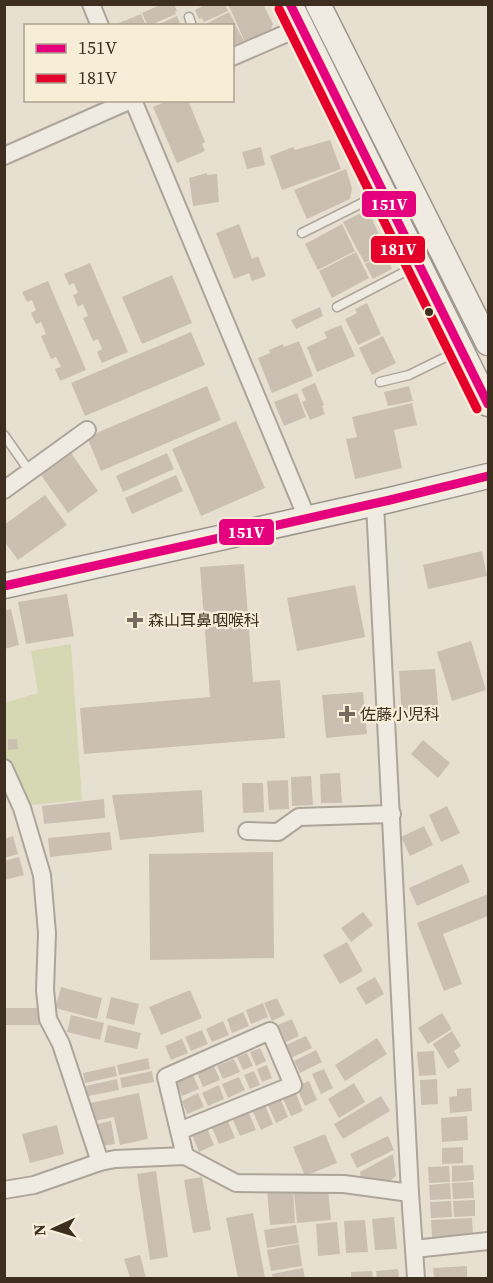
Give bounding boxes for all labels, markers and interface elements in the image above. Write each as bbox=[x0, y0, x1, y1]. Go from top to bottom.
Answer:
legend bbox=[24, 24, 234, 102]
text: 151V bbox=[78, 35, 117, 60]
text: 181V bbox=[78, 65, 117, 90]
line badge: 151V bbox=[361, 190, 417, 218]
text: 151V bbox=[371, 193, 408, 215]
line badge: 181V bbox=[370, 235, 426, 264]
text: 181V bbox=[380, 238, 417, 260]
unlabelled marker bbox=[423, 306, 435, 318]
line badge: 151V bbox=[218, 518, 275, 546]
text: 151V bbox=[228, 521, 265, 543]
place label: 森山耳鼻咽喉科 bbox=[148, 609, 260, 631]
marker: 森山耳鼻咽喉科 bbox=[126, 611, 144, 629]
place label: 佐藤小児科 bbox=[360, 703, 440, 725]
marker: 佐藤小児科 bbox=[338, 705, 356, 723]
north arrow bbox=[24, 1199, 84, 1259]
text: N bbox=[28, 1223, 50, 1237]

